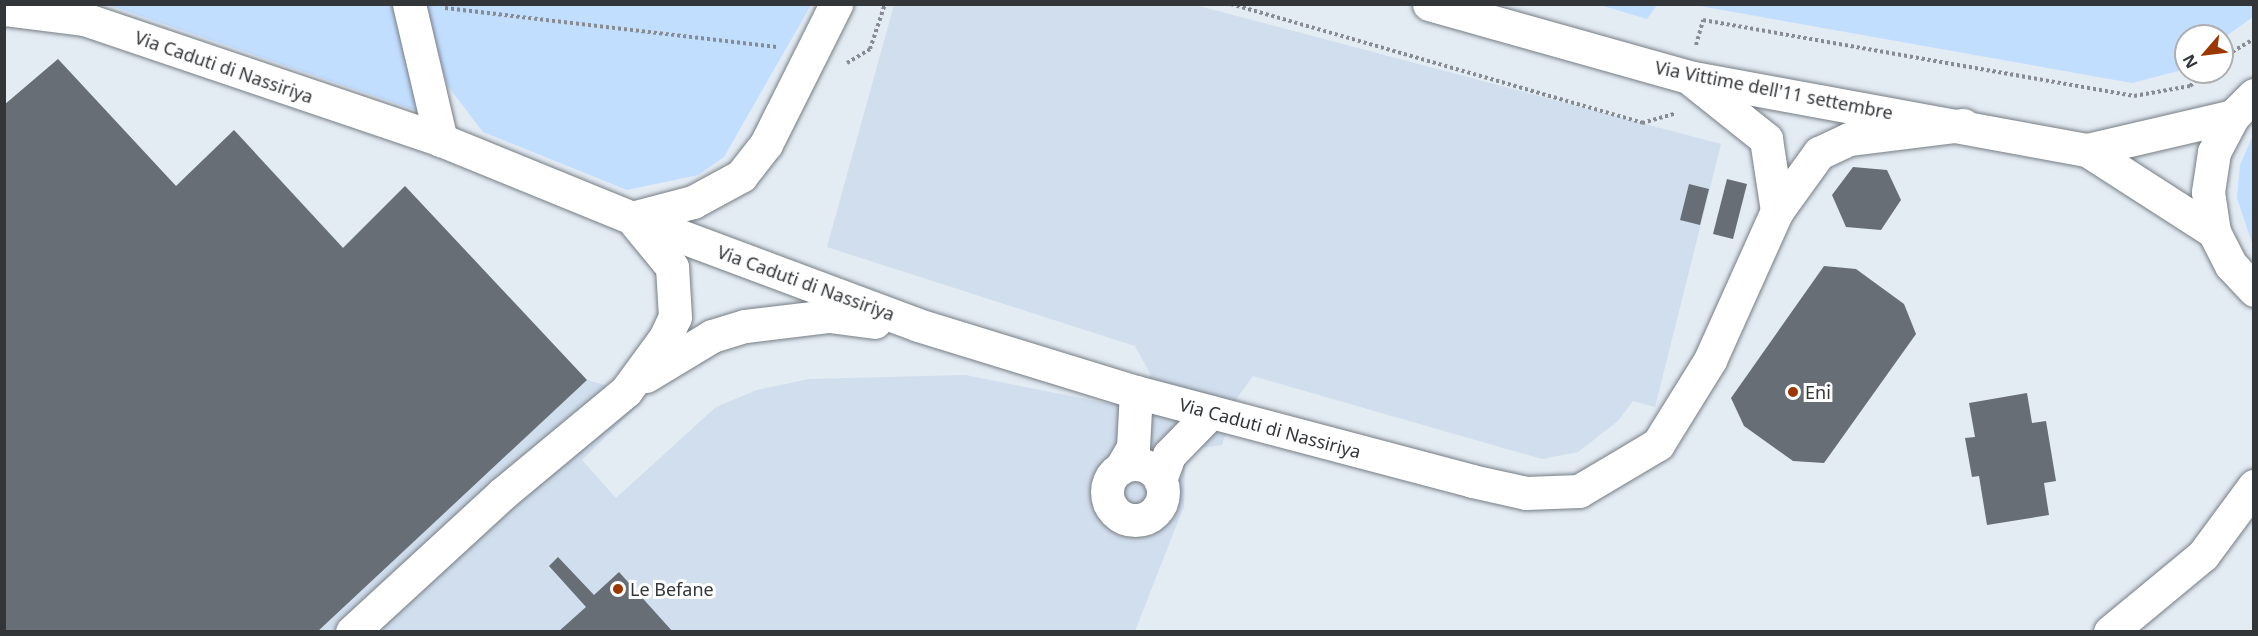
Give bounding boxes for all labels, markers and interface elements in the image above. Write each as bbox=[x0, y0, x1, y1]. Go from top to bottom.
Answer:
north arrow bbox=[2174, 24, 2234, 84]
street label: Via Caduti di Nassiriya bbox=[132, 26, 316, 108]
text: N bbox=[2177, 51, 2203, 72]
street label: Via Vittime dell'11 settembre bbox=[1653, 56, 1895, 124]
street label: Via Caduti di Nassiriya bbox=[714, 241, 898, 325]
place label: Eni bbox=[1805, 381, 1831, 403]
marker: Eni bbox=[1786, 385, 1800, 399]
street label: Via Caduti di Nassiriya bbox=[1177, 393, 1363, 463]
place label: Le Befane bbox=[630, 578, 714, 600]
marker: Le Befane bbox=[611, 582, 625, 596]

